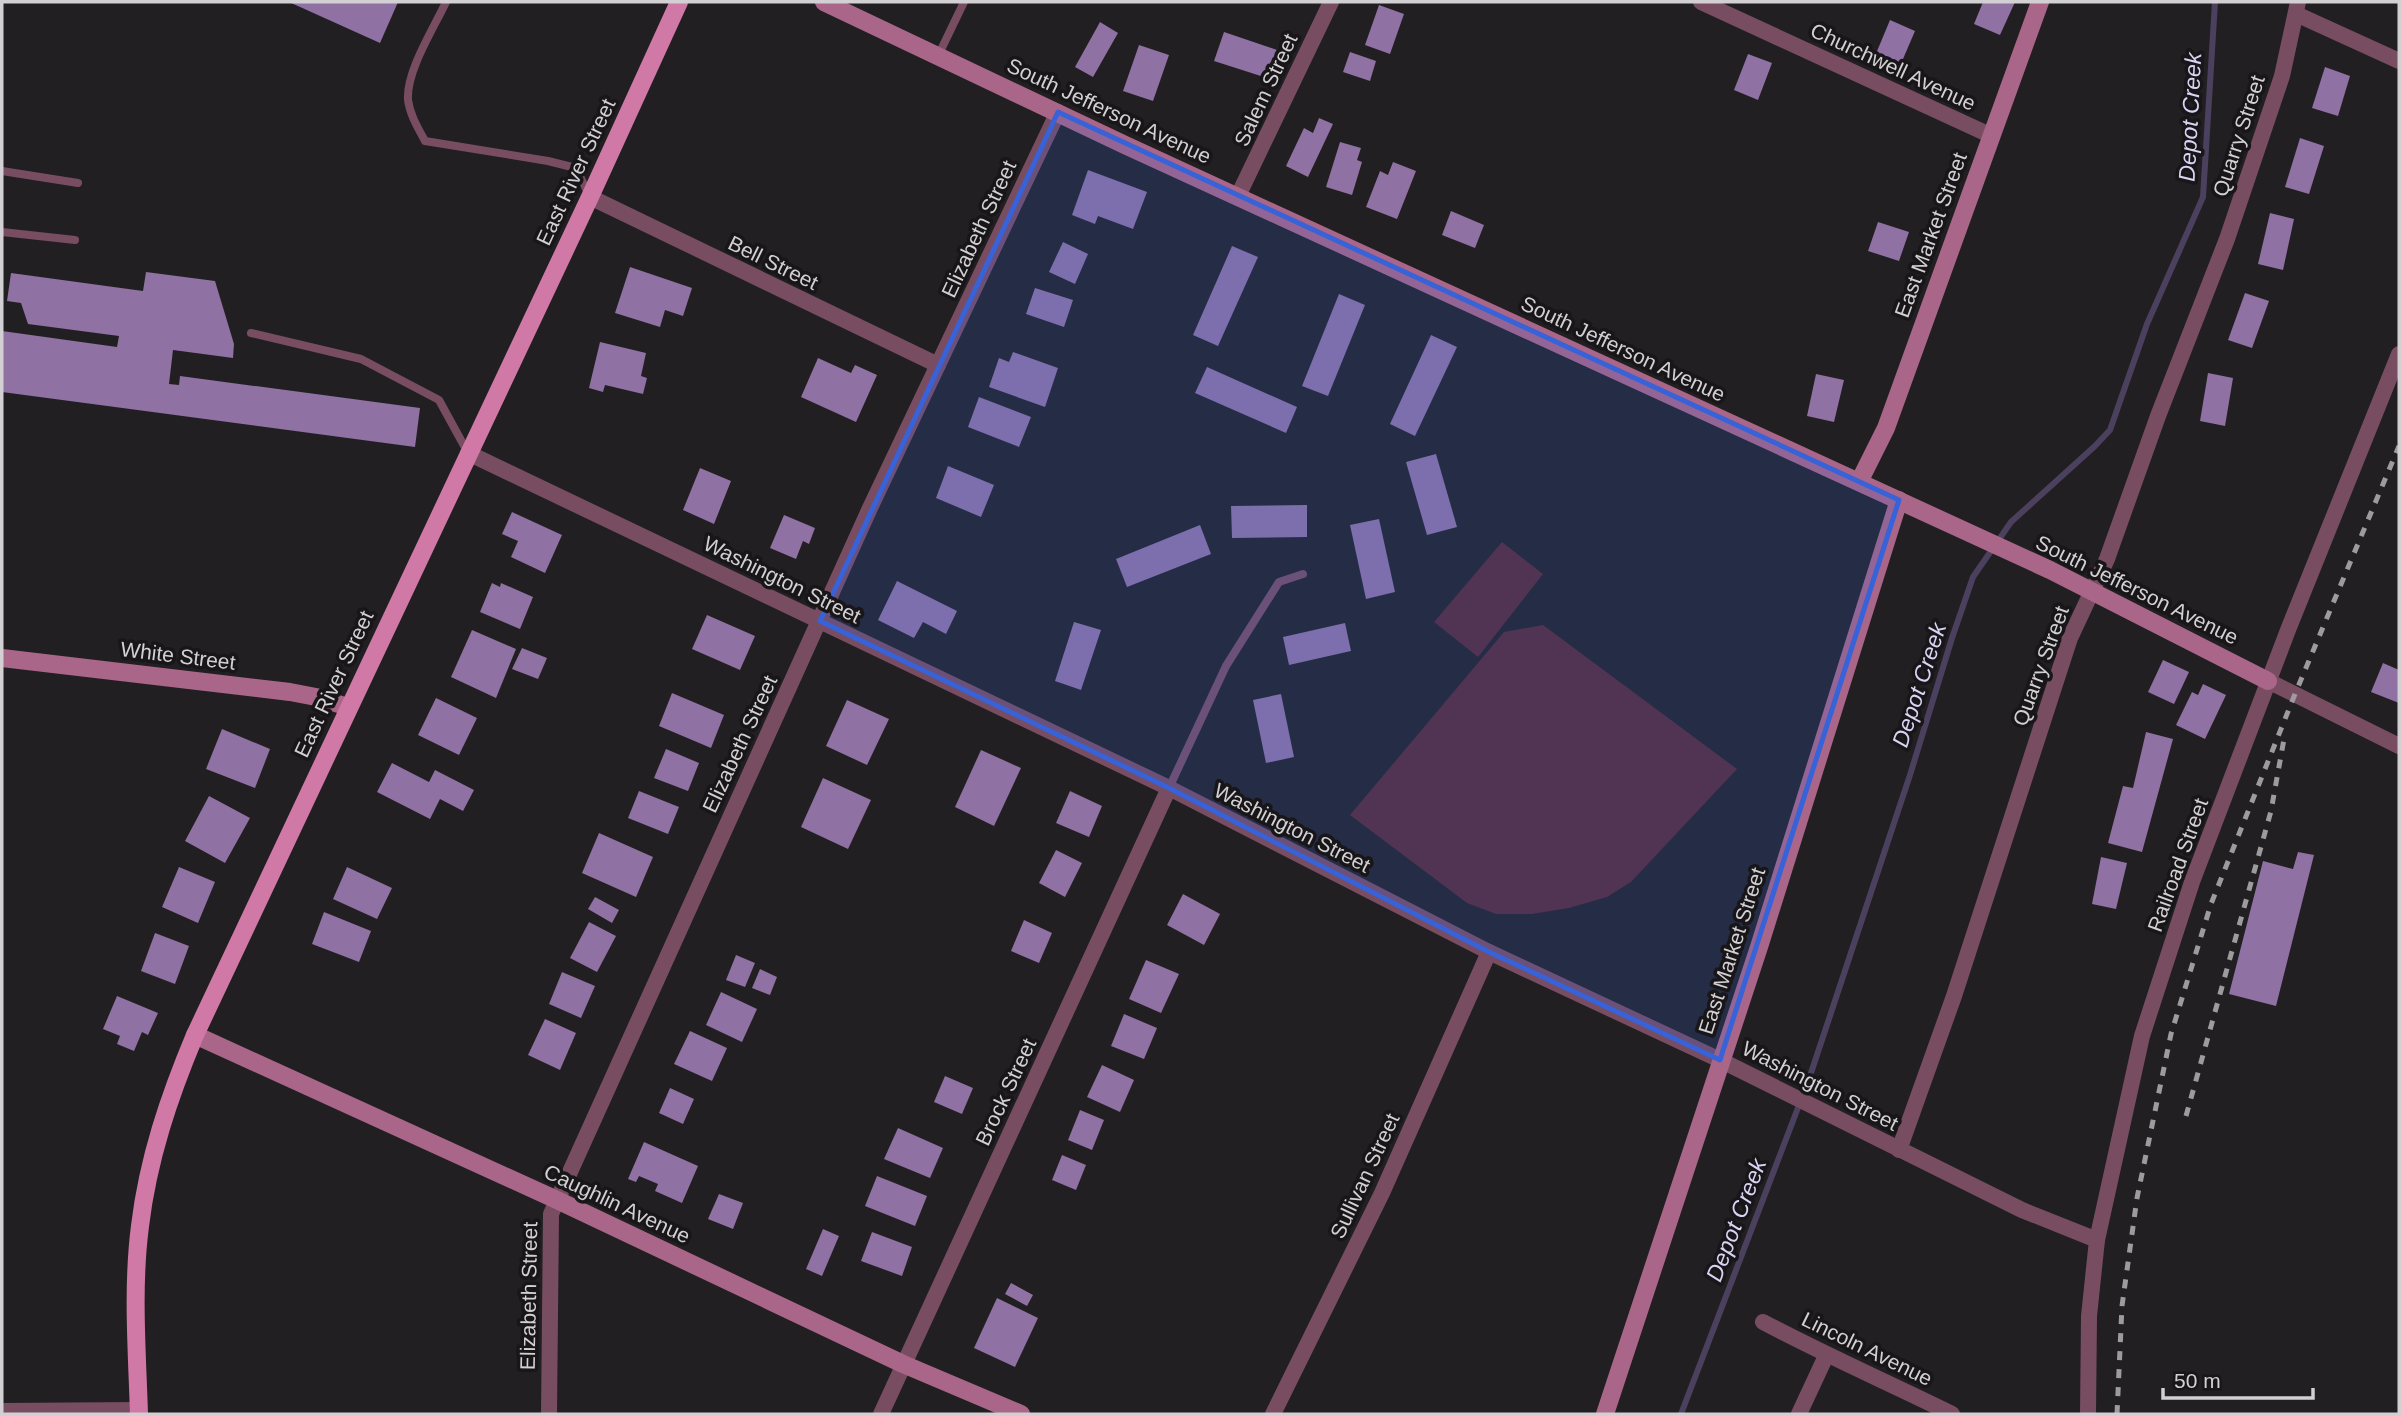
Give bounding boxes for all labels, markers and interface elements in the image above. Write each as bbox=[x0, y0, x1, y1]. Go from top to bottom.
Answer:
street label: Churchwell Avenue bbox=[1807, 18, 1979, 115]
street label: Salem Street bbox=[1229, 30, 1302, 150]
water label: Depot Creek bbox=[2174, 50, 2206, 182]
street label: South Jefferson Avenue bbox=[1004, 53, 1215, 168]
street label: Quarry Street bbox=[2208, 72, 2269, 199]
street label: East River Street bbox=[532, 95, 620, 249]
street label: East Market Street bbox=[1890, 149, 1971, 320]
street label: Elizabeth Street bbox=[937, 157, 1020, 301]
street label: Bell Street bbox=[725, 231, 822, 294]
street label: South Jefferson Avenue bbox=[1518, 291, 1729, 406]
street label: South Jefferson Avenue bbox=[2032, 531, 2242, 649]
street label: Washington Street bbox=[700, 532, 865, 628]
street label: Quarry Street bbox=[2008, 603, 2073, 729]
street label: East River Street bbox=[290, 607, 378, 761]
water label: Depot Creek bbox=[1887, 618, 1952, 750]
street label: White Street bbox=[119, 637, 237, 674]
street label: Elizabeth Street bbox=[698, 672, 781, 816]
street label: Washington Street bbox=[1210, 778, 1374, 877]
street label: Railroad Street bbox=[2143, 795, 2212, 935]
street label: East Market Street bbox=[1694, 864, 1769, 1037]
street label: Brock Street bbox=[971, 1034, 1040, 1149]
street label: Washington Street bbox=[1738, 1036, 1902, 1135]
street label: Sullivan Street bbox=[1326, 1109, 1404, 1242]
water label: Depot Creek bbox=[1701, 1154, 1772, 1285]
street label: Caughlin Avenue bbox=[541, 1160, 694, 1247]
street label: Elizabeth Street bbox=[516, 1222, 541, 1370]
street label: Lincoln Avenue bbox=[1798, 1307, 1936, 1390]
scale bar bbox=[2163, 1356, 2314, 1400]
text: 50 m bbox=[2174, 1369, 2221, 1392]

